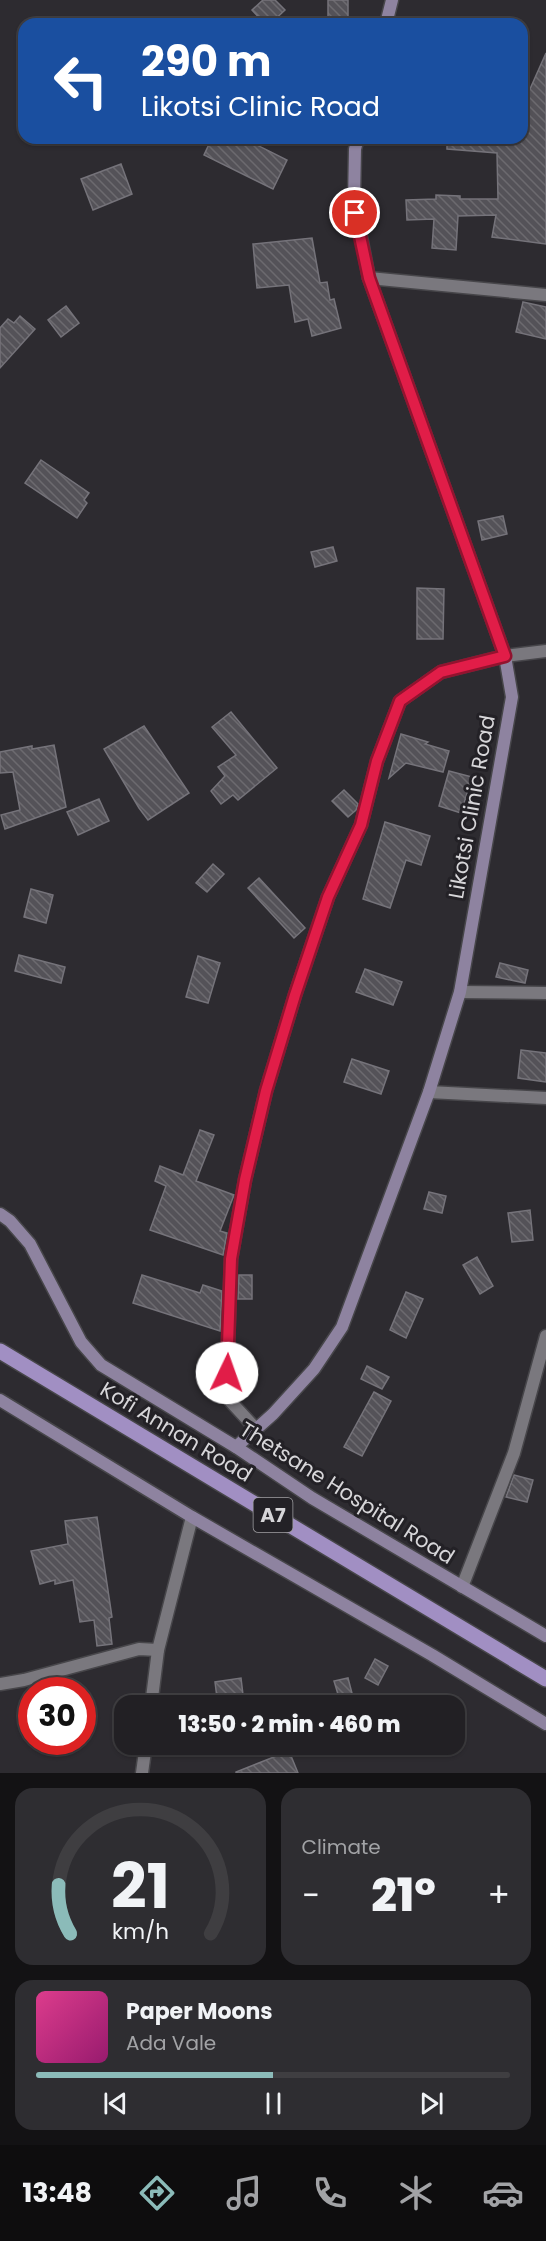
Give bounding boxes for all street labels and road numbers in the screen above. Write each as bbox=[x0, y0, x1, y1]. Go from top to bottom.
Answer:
street label: Likotsi Clinic Road bbox=[441, 713, 502, 901]
street label: Kofi Annan Road bbox=[95, 1375, 258, 1488]
street label: Thetsane Hospital Road bbox=[234, 1415, 460, 1571]
road number: A7 bbox=[254, 1498, 292, 1532]

